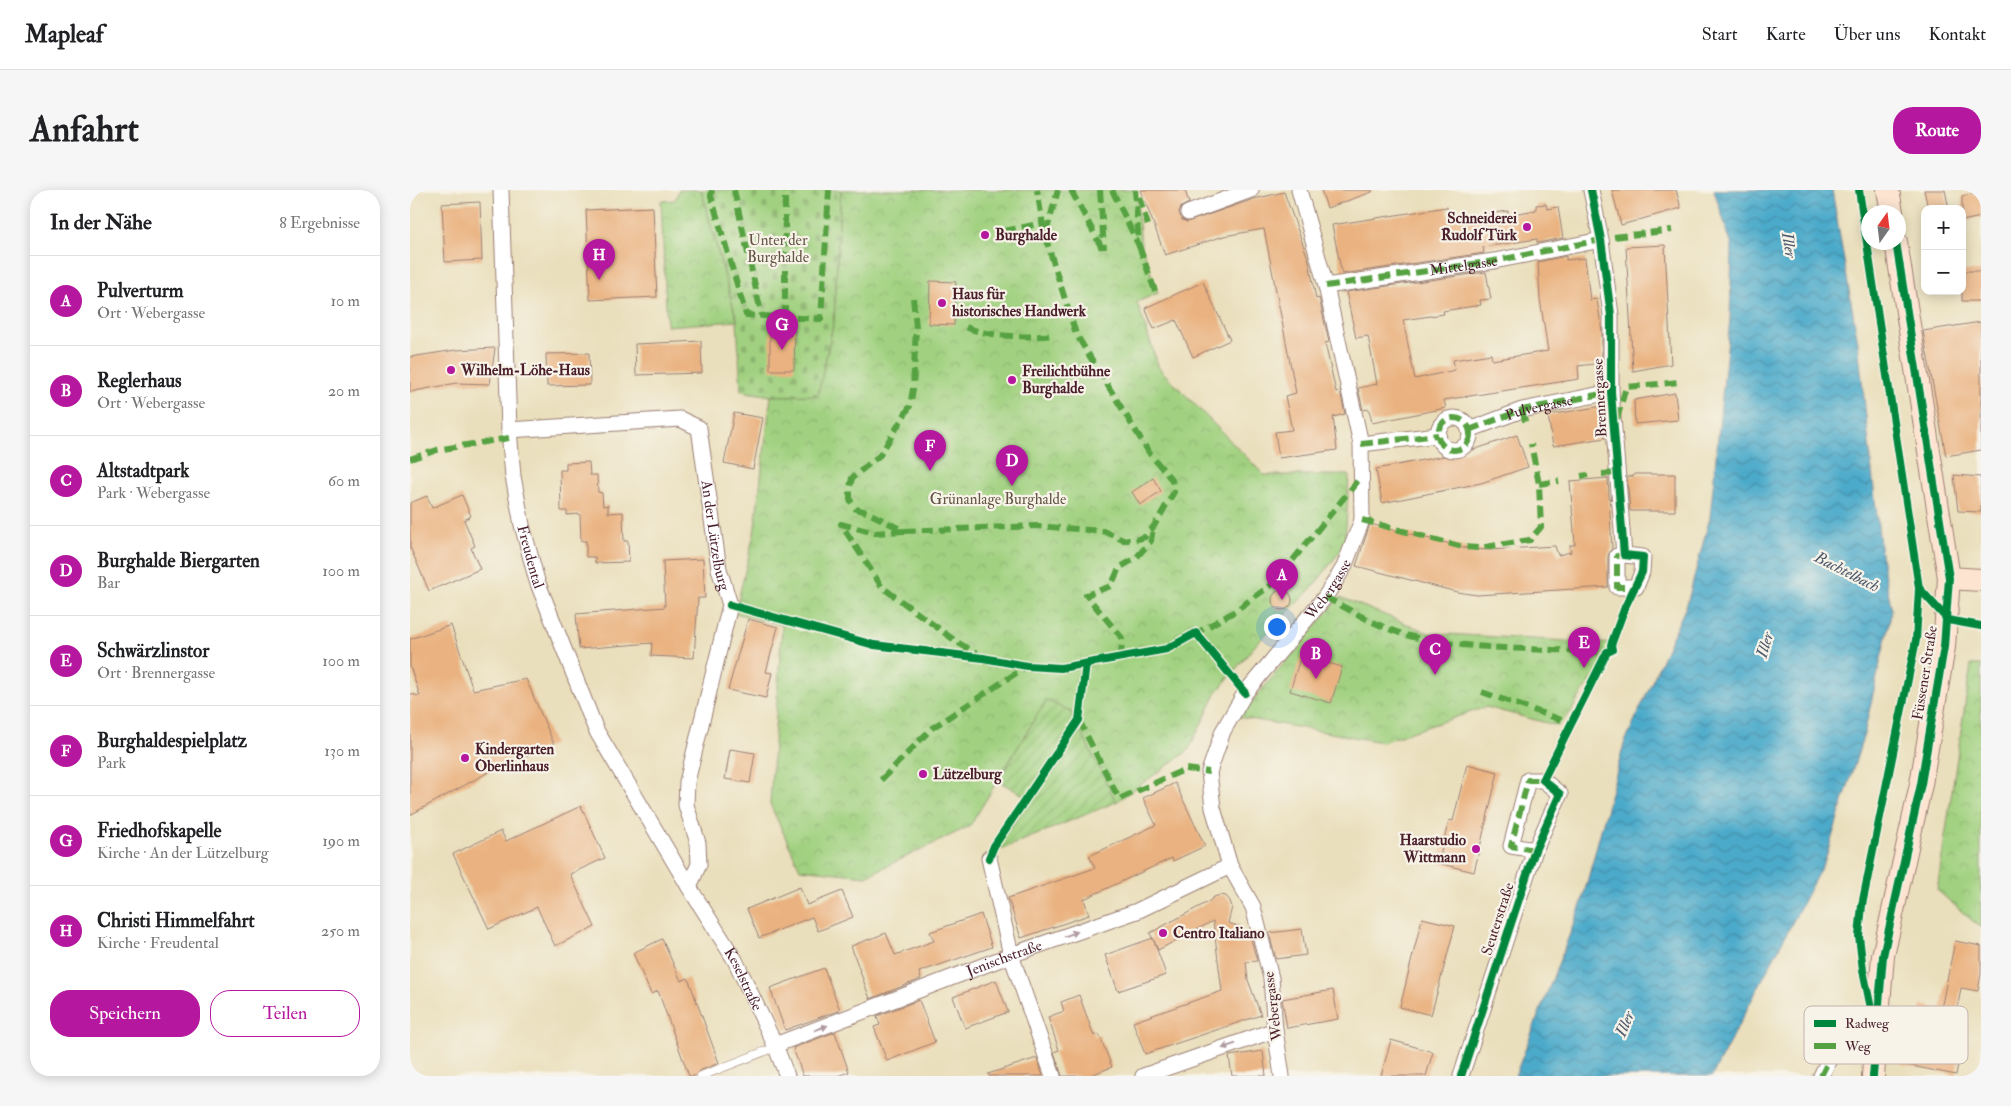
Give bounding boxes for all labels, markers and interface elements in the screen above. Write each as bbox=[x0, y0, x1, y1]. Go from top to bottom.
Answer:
text: Mapleaf bbox=[25, 19, 104, 50]
text: Start bbox=[1702, 23, 1738, 46]
text: Karte bbox=[1766, 23, 1806, 46]
text: Über uns bbox=[1834, 23, 1900, 46]
text: Kontakt bbox=[1928, 23, 1986, 46]
button: Route bbox=[1893, 107, 1981, 154]
text: Anfahrt bbox=[30, 108, 139, 152]
north arrow bbox=[1861, 205, 1906, 250]
map controls bbox=[1921, 205, 1966, 295]
button: + bbox=[1921, 205, 1966, 250]
text: In der Nähe bbox=[50, 209, 152, 236]
place label: Schneiderei Rudolf Türk bbox=[1441, 209, 1518, 245]
text: 8 Ergebnisse bbox=[279, 213, 360, 233]
marker: Schneiderei Rudolf Türk bbox=[1521, 221, 1533, 233]
place label: Burghalde bbox=[995, 226, 1058, 246]
marker: Burghalde bbox=[979, 229, 991, 241]
water label: Iller bbox=[1777, 230, 1801, 260]
park label: Unter der Burghalde bbox=[747, 231, 809, 267]
pin: H bbox=[583, 239, 615, 280]
button: − bbox=[1921, 250, 1966, 295]
street label: Mittelgasse bbox=[1428, 251, 1499, 280]
text: Pulverturm bbox=[97, 279, 184, 303]
place label: Haus für historisches Handwerk bbox=[952, 285, 1087, 321]
text: A bbox=[61, 291, 71, 311]
text: 10 m bbox=[330, 291, 360, 311]
marker: Haus für historisches Handwerk bbox=[936, 297, 948, 309]
text: Ort · Webergasse bbox=[97, 303, 205, 323]
pin: G bbox=[766, 309, 798, 350]
street label: Brennergasse bbox=[1588, 358, 1612, 438]
place label: Wilhelm-Löhe-Haus bbox=[460, 361, 590, 380]
place label: Freilichtbühne Burghalde bbox=[1022, 362, 1111, 399]
marker: Wilhelm-Löhe-Haus bbox=[445, 364, 457, 376]
text: Reglerhaus bbox=[97, 369, 182, 393]
marker: Freilichtbühne Burghalde bbox=[1006, 374, 1018, 386]
text: B bbox=[61, 381, 71, 401]
text: 20 m bbox=[328, 381, 360, 401]
street label: Pulvergasse bbox=[1503, 390, 1575, 425]
text: Ort · Webergasse bbox=[97, 393, 205, 413]
pin: F bbox=[914, 430, 946, 471]
pin: D bbox=[996, 445, 1028, 486]
text: Altstadtpark bbox=[97, 459, 189, 483]
text: C bbox=[60, 471, 72, 491]
text: 60 m bbox=[328, 471, 360, 491]
street label: An der Lützelburg bbox=[697, 478, 735, 593]
text: Park · Webergasse bbox=[97, 483, 210, 503]
park label: Grünanlage Burghalde bbox=[930, 490, 1066, 509]
street label: Freudental bbox=[513, 523, 549, 591]
water label: Bachtelbach bbox=[1810, 547, 1883, 597]
text: Burghalde Biergarten bbox=[97, 549, 260, 573]
street label: Webergasse bbox=[1300, 557, 1356, 624]
pin: A bbox=[1266, 559, 1298, 600]
text: D bbox=[59, 561, 73, 581]
text: 100 m bbox=[322, 561, 360, 581]
text: Bar bbox=[97, 573, 120, 593]
your location bbox=[1264, 614, 1290, 640]
street label: Füssener Straße bbox=[1908, 624, 1942, 722]
pin: E bbox=[1568, 627, 1600, 668]
water label: Iller bbox=[1752, 629, 1778, 661]
pin: C bbox=[1419, 634, 1451, 675]
pin: B bbox=[1300, 638, 1332, 679]
text: Schwärzlinstor bbox=[97, 639, 209, 663]
text: E bbox=[60, 651, 72, 671]
text: 100 m bbox=[322, 651, 360, 671]
text: Ort · Brennergasse bbox=[97, 663, 215, 683]
text: Burghaldespielplatz bbox=[97, 729, 247, 753]
place label: Kindergarten Oberlinhaus bbox=[475, 740, 555, 776]
text: F bbox=[61, 741, 71, 761]
text: 130 m bbox=[324, 741, 360, 761]
marker: Kindergarten Oberlinhaus bbox=[459, 752, 471, 764]
text: Park bbox=[97, 753, 126, 773]
place label: Lützelburg bbox=[933, 765, 1002, 785]
marker: Lützelburg bbox=[917, 768, 929, 780]
text: Friedhofskapelle bbox=[97, 819, 221, 843]
text: G bbox=[59, 831, 73, 851]
text: 190 m bbox=[322, 831, 360, 851]
place label: Haarstudio Wittmann bbox=[1400, 831, 1467, 867]
text: Kirche · An der Lützelburg bbox=[97, 843, 269, 863]
marker: Haarstudio Wittmann bbox=[1470, 843, 1482, 855]
street label: Seuterstraße bbox=[1477, 880, 1519, 958]
text: Christi Himmelfahrt bbox=[97, 909, 255, 933]
text: H bbox=[59, 921, 73, 941]
text: 250 m bbox=[321, 921, 360, 941]
place label: Centro Italiano bbox=[1173, 924, 1265, 943]
marker: Centro Italiano bbox=[1157, 927, 1169, 939]
one-way arrow bbox=[1064, 930, 1079, 937]
text: Kirche · Freudental bbox=[97, 933, 219, 953]
street label: Jenischstraße bbox=[963, 935, 1044, 982]
street label: Keselstraße bbox=[720, 944, 767, 1014]
street label: Webergasse bbox=[1259, 970, 1287, 1043]
button: Speichern bbox=[50, 990, 200, 1037]
button: Teilen bbox=[210, 990, 360, 1037]
legend bbox=[1804, 1006, 1968, 1064]
water label: Iller bbox=[1611, 1007, 1639, 1040]
text: Radweg bbox=[1845, 1015, 1890, 1032]
one-way arrow bbox=[814, 1024, 829, 1032]
text: Weg bbox=[1844, 1038, 1872, 1055]
one-way arrow bbox=[1221, 1042, 1236, 1050]

